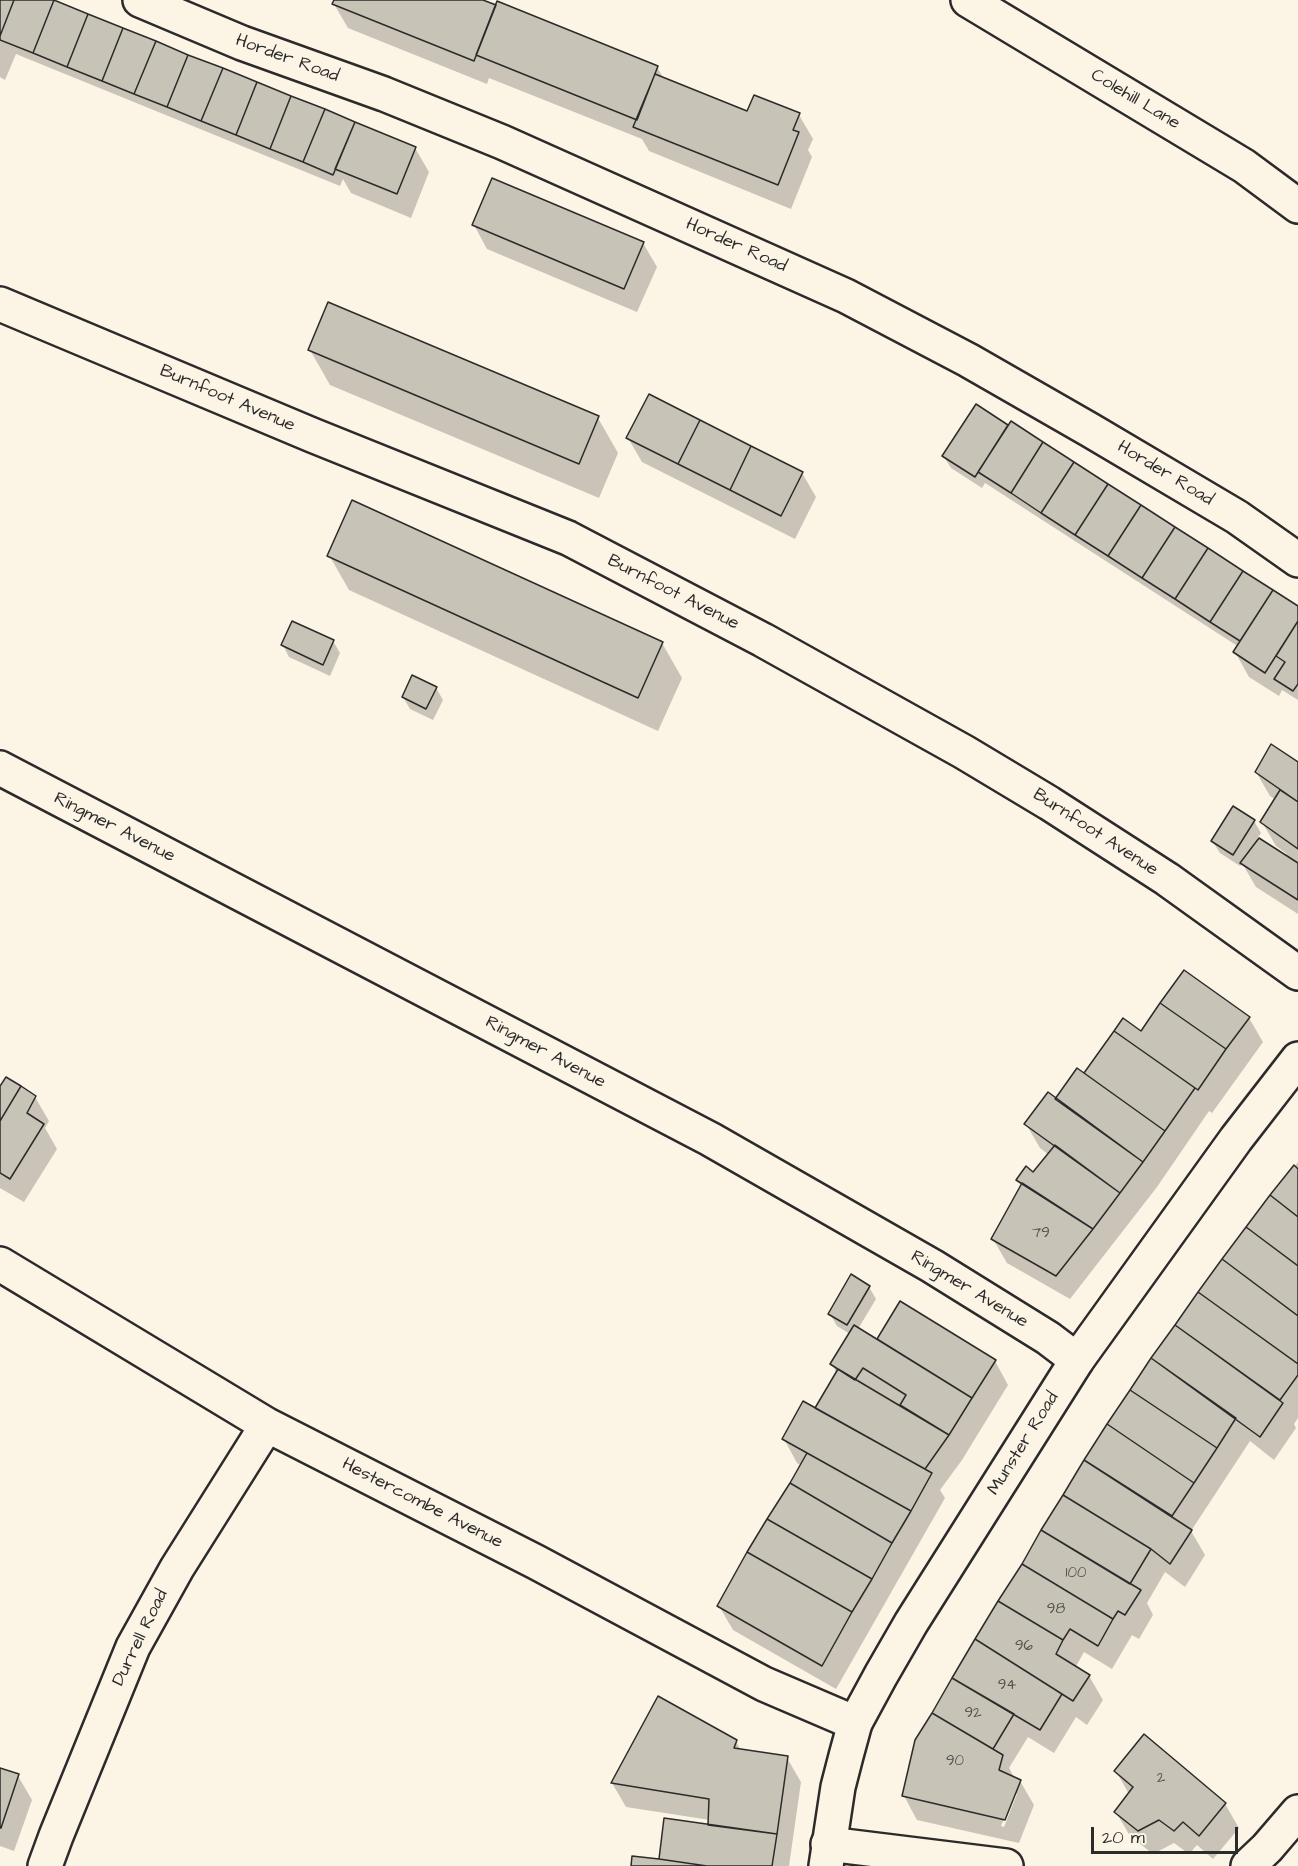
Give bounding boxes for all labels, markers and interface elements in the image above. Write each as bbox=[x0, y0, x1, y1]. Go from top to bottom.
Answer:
street label: Horder Road bbox=[232, 30, 342, 88]
street label: Colehill Lane bbox=[1086, 65, 1184, 135]
street label: Horder Road bbox=[682, 214, 790, 278]
street label: Burnfoot Avenue bbox=[156, 361, 298, 437]
street label: Horder Road bbox=[1113, 437, 1217, 511]
street label: Burnfoot Avenue bbox=[604, 551, 742, 635]
street label: Burnfoot Avenue bbox=[1028, 785, 1162, 881]
street label: Ringmer Avenue bbox=[50, 788, 178, 868]
street label: Ringmer Avenue bbox=[481, 1012, 609, 1094]
house number: 79 bbox=[1032, 1225, 1050, 1243]
street label: Ringmer Avenue bbox=[906, 1246, 1032, 1334]
street label: Munster Road bbox=[984, 1388, 1064, 1500]
street label: Hestercombe Avenue bbox=[338, 1454, 506, 1554]
house number: 100 bbox=[1066, 1565, 1086, 1583]
street label: Durrell Road bbox=[108, 1586, 174, 1690]
house number: 98 bbox=[1047, 1601, 1065, 1619]
house number: 96 bbox=[1015, 1638, 1033, 1656]
house number: 94 bbox=[998, 1677, 1016, 1695]
house number: 92 bbox=[964, 1705, 982, 1723]
house number: 90 bbox=[946, 1753, 964, 1771]
house number: 2 bbox=[1157, 1770, 1165, 1788]
scale bar bbox=[1094, 1815, 1241, 1853]
text: 20 m bbox=[1102, 1825, 1145, 1850]

